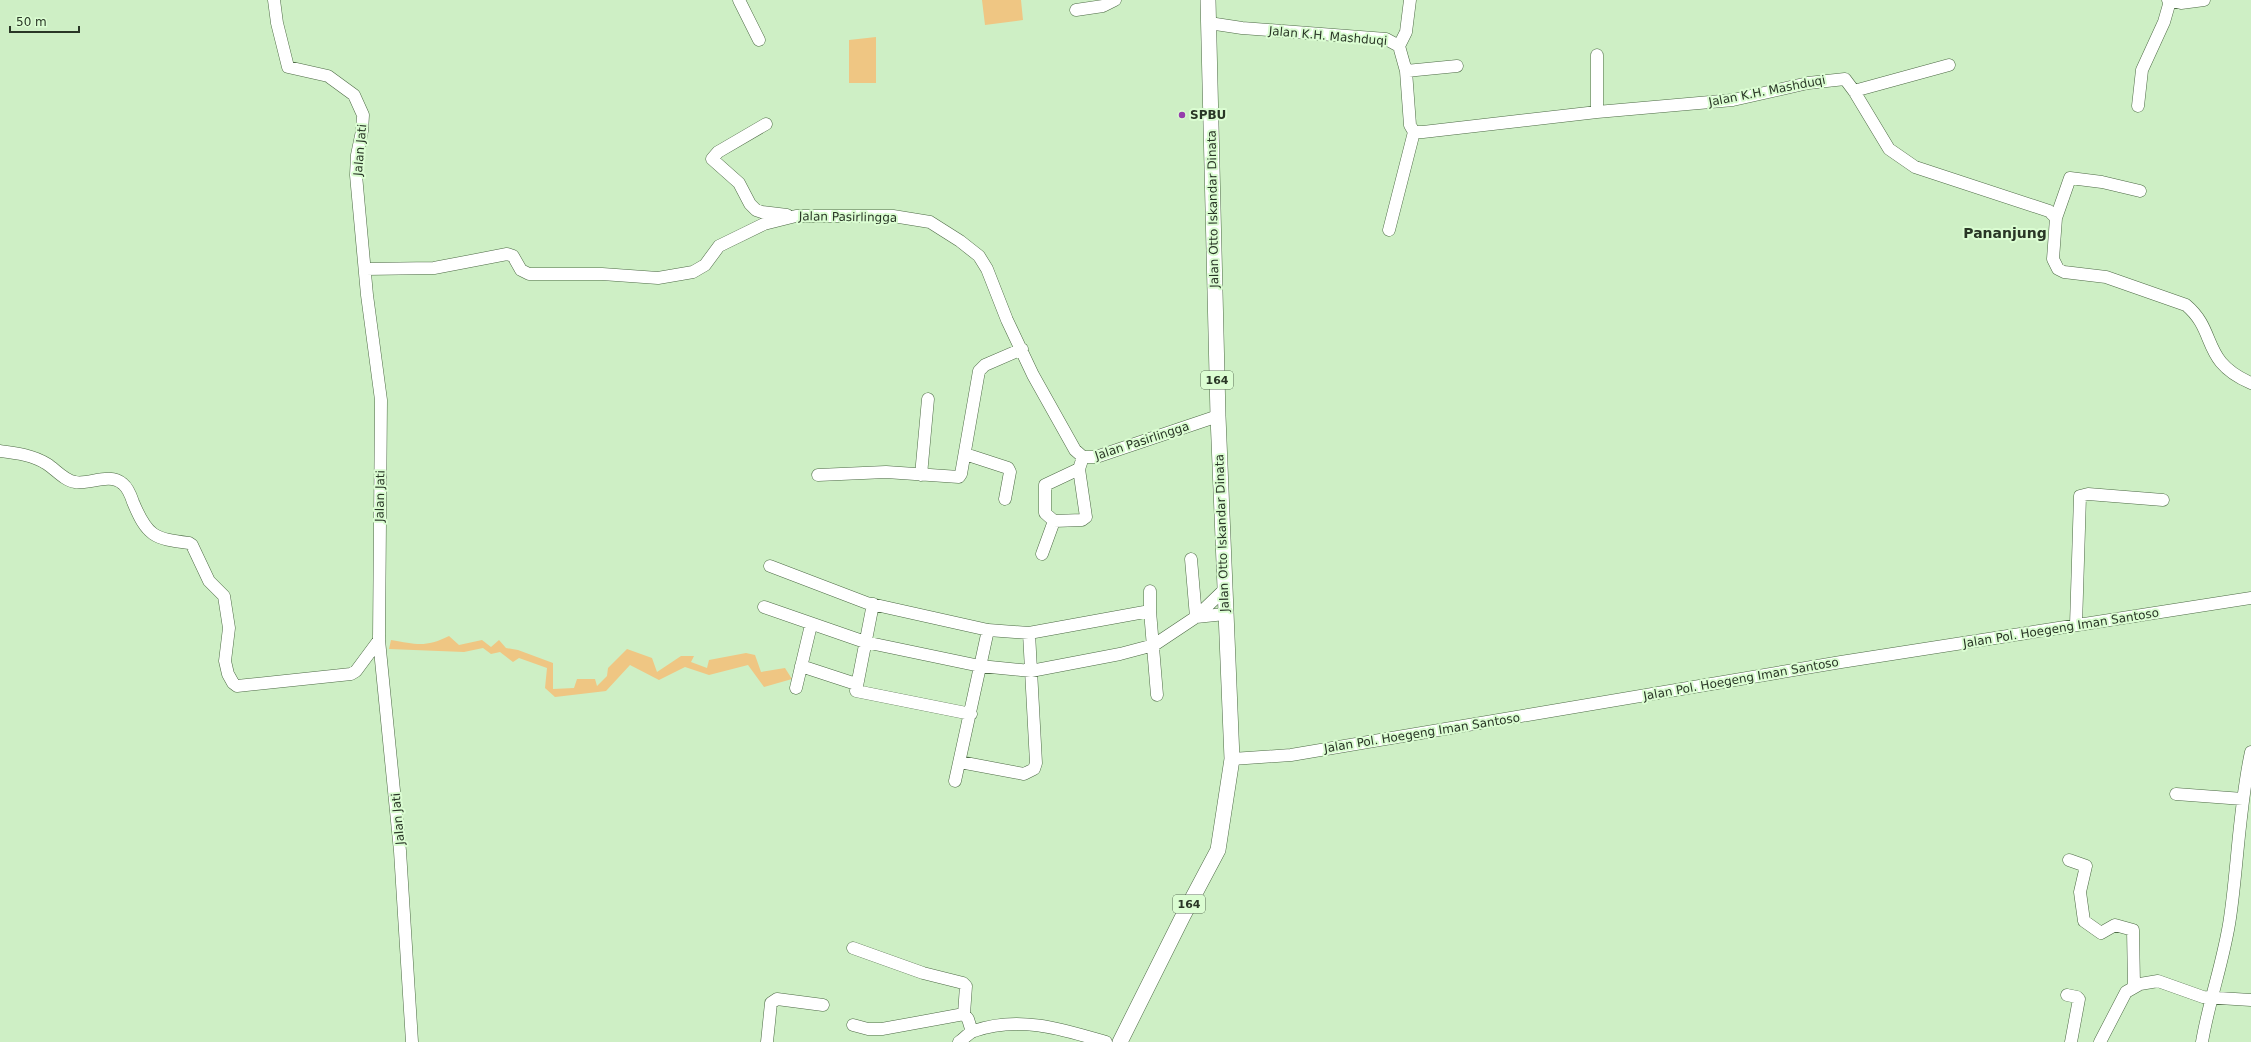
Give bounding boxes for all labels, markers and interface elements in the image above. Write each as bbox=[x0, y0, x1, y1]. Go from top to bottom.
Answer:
scale bar bbox=[10, 8, 79, 34]
text: 50 m bbox=[16, 15, 47, 29]
street label: Jalan K.H. Mashduqi bbox=[1267, 24, 1388, 48]
street label: Jalan K.H. Mashduqi bbox=[1706, 73, 1827, 109]
place label: SPBU bbox=[1190, 108, 1226, 122]
marker: SPBU bbox=[1177, 110, 1187, 120]
street label: Jalan Jati bbox=[351, 124, 369, 177]
street label: Jalan Otto Iskandar Dinata bbox=[1205, 130, 1221, 289]
street label: Jalan Pasirlingga bbox=[798, 209, 897, 225]
district label: Pananjung bbox=[1963, 225, 2047, 241]
road number: 164 bbox=[1201, 371, 1233, 389]
street label: Jalan Pasirlingga bbox=[1092, 419, 1191, 463]
street label: Jalan Otto Iskandar Dinata bbox=[1212, 454, 1232, 613]
street label: Jalan Jati bbox=[373, 470, 387, 523]
street label: Jalan Pol. Hoegeng Iman Santoso bbox=[1961, 606, 2160, 651]
street label: Jalan Pol. Hoegeng Iman Santoso bbox=[1641, 655, 1840, 703]
street label: Jalan Pol. Hoegeng Iman Santoso bbox=[1322, 711, 1521, 756]
street label: Jalan Jati bbox=[389, 793, 407, 846]
road number: 164 bbox=[1173, 895, 1205, 913]

